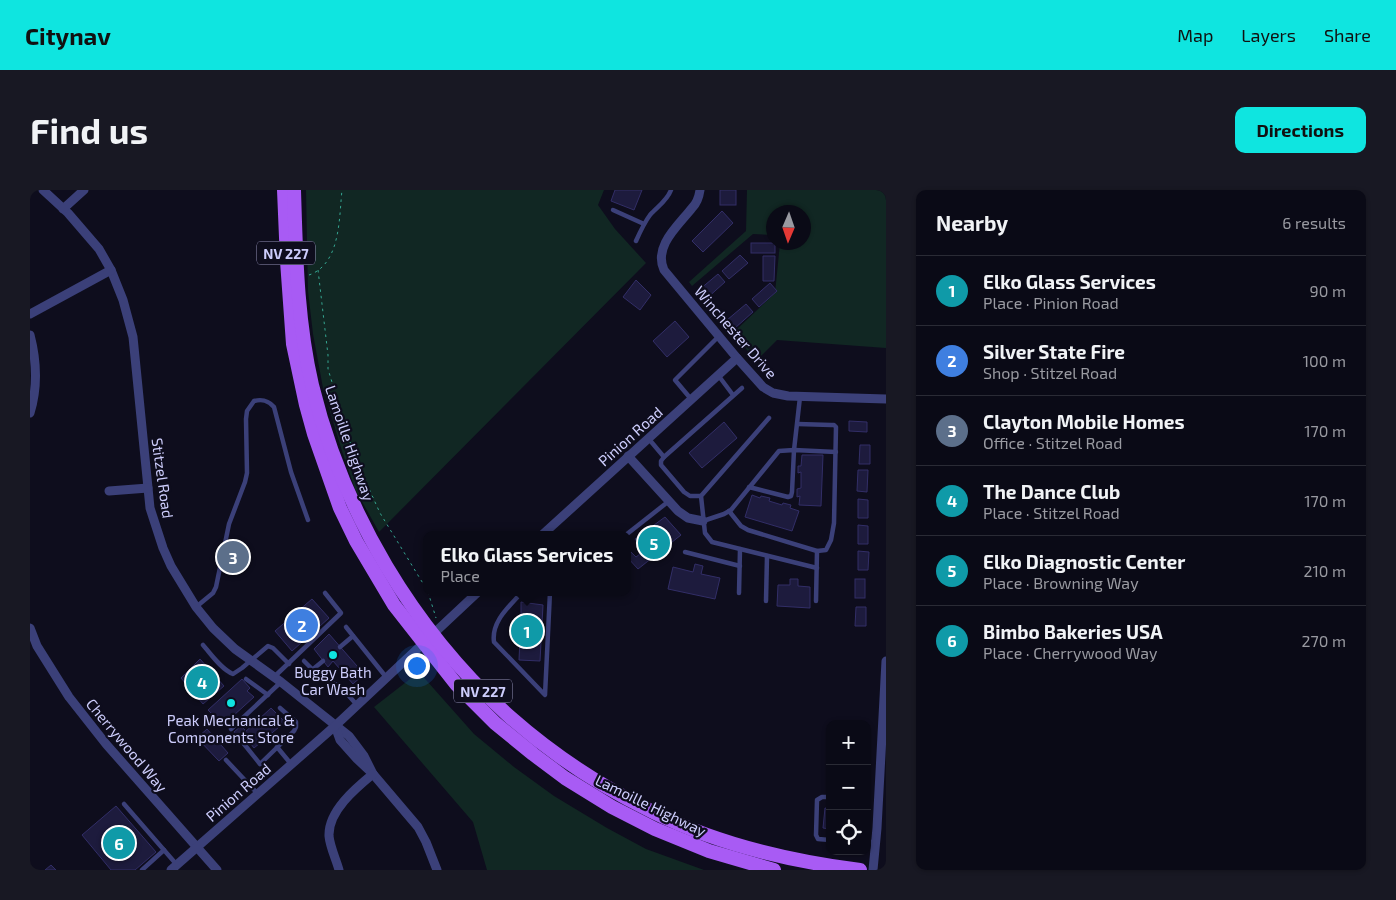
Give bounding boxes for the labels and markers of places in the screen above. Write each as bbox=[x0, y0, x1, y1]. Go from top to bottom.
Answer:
pin: 5 bbox=[638, 524, 670, 562]
pin: 3 bbox=[217, 538, 249, 576]
pin: 2 bbox=[286, 606, 318, 644]
pin: 1 bbox=[511, 612, 543, 650]
marker: Buggy Bath Car Wash bbox=[327, 649, 339, 661]
pin: 4 bbox=[186, 663, 218, 701]
place label: Buggy Bath Car Wash bbox=[294, 663, 372, 698]
marker: Peak Mechanical & Components Store bbox=[225, 697, 237, 709]
place label: Peak Mechanical & Components Store bbox=[167, 711, 295, 746]
pin: 6 bbox=[103, 824, 135, 862]

